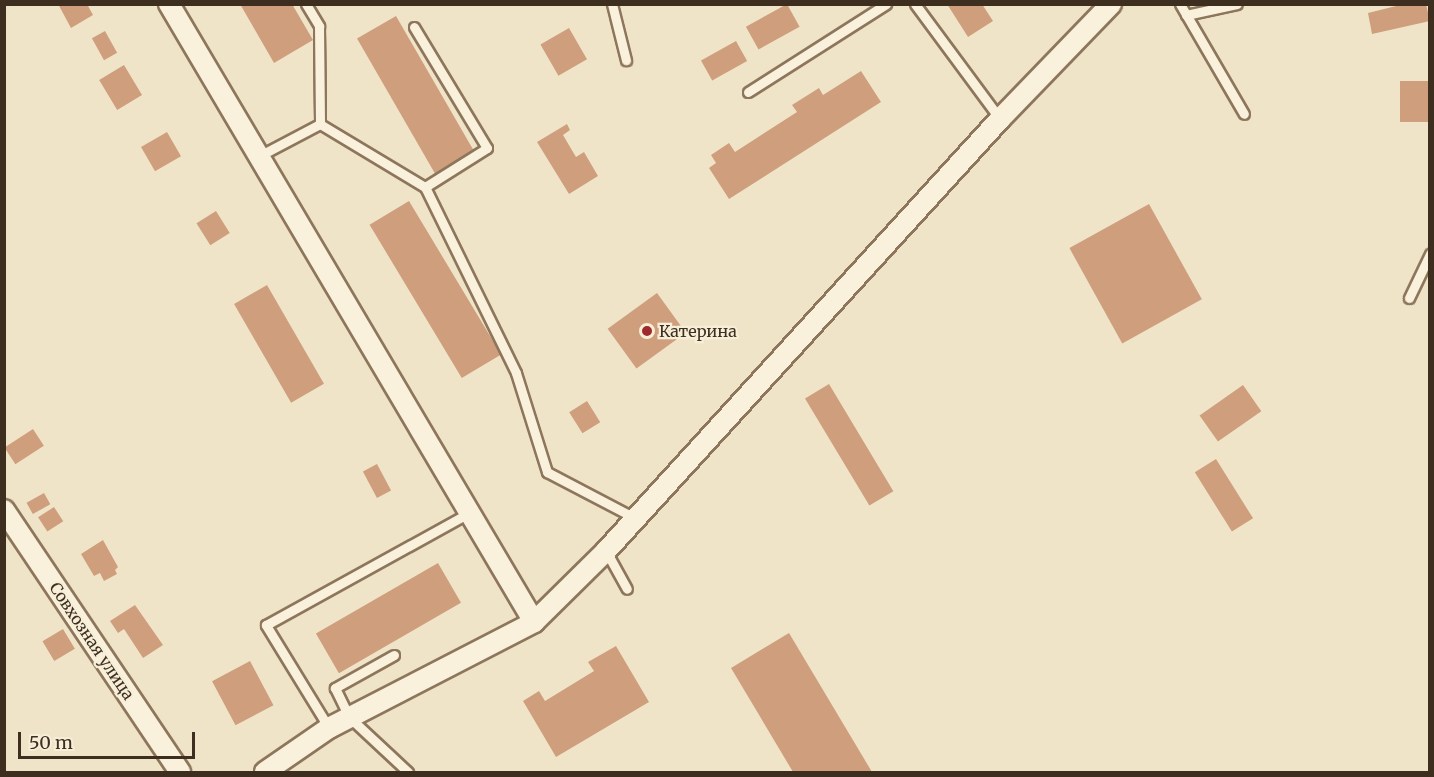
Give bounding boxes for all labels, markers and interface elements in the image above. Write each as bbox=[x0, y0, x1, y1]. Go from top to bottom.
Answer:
place label: Катерина bbox=[659, 321, 737, 341]
marker: Катерина bbox=[640, 324, 654, 338]
street label: Совхозная улица bbox=[46, 579, 138, 703]
scale bar bbox=[21, 720, 198, 758]
text: 50 m bbox=[29, 731, 73, 754]

